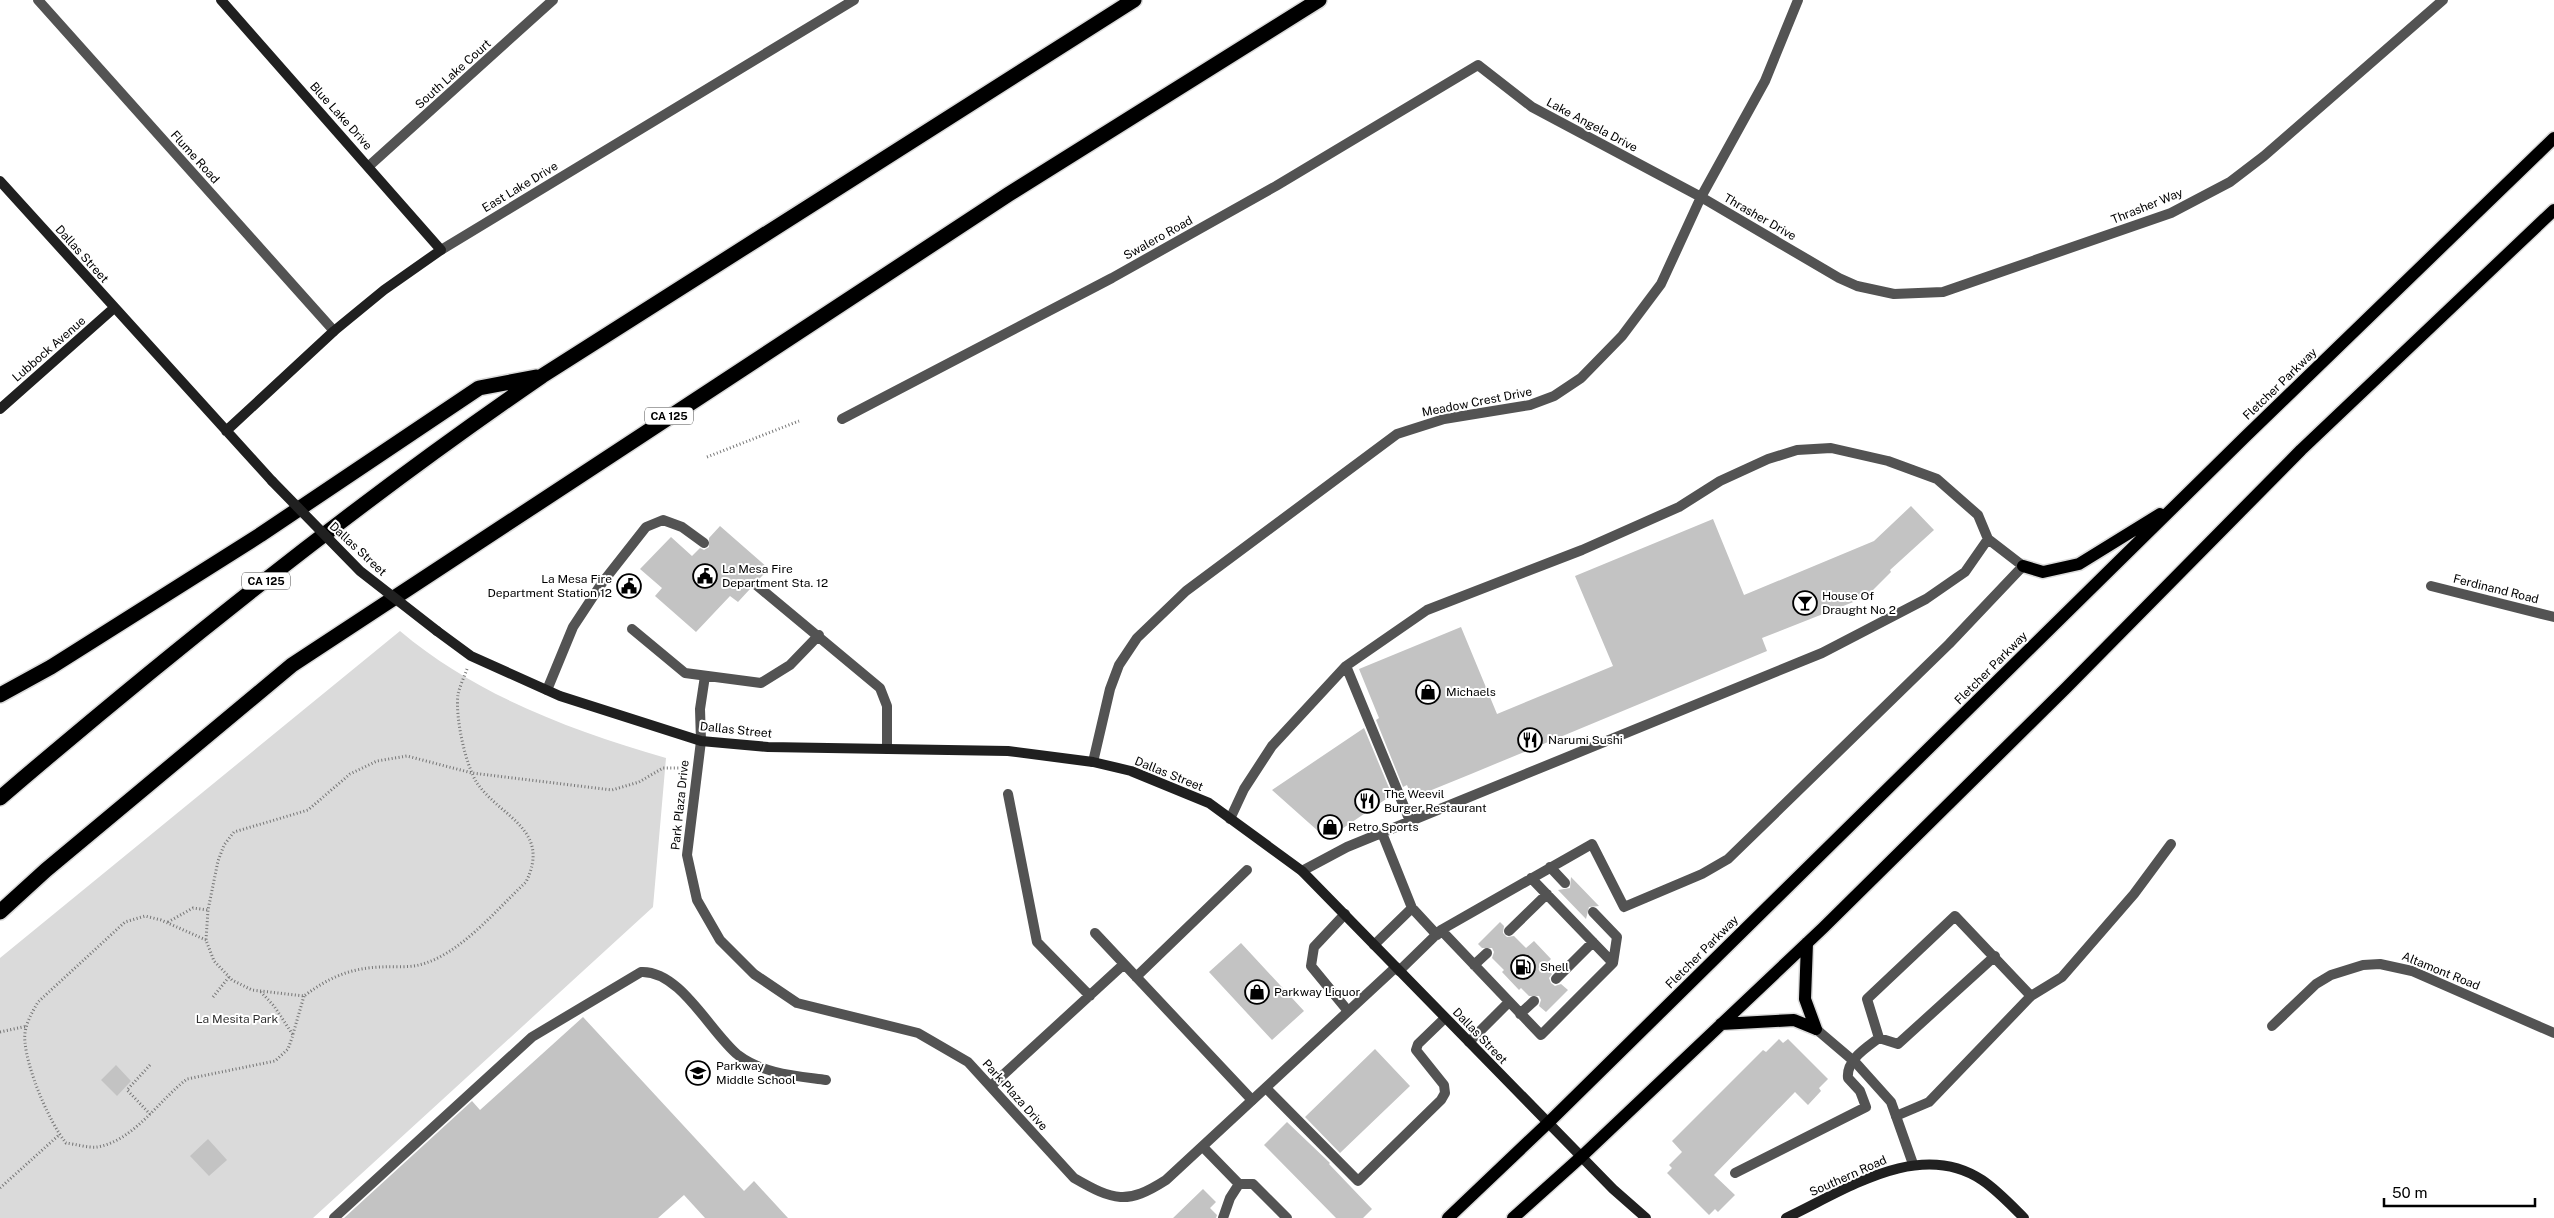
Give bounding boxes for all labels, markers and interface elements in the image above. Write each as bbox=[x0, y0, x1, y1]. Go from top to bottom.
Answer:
street label: South Lake Court bbox=[412, 36, 494, 112]
street label: Blue Lake Drive bbox=[307, 79, 375, 153]
street label: Lake Angela Drive bbox=[1544, 95, 1640, 155]
street label: Flume Road bbox=[168, 128, 222, 186]
street label: East Lake Drive bbox=[480, 159, 560, 215]
street label: Thrasher Way bbox=[2109, 185, 2185, 227]
street label: Thrasher Drive bbox=[1721, 191, 1799, 243]
street label: Swalero Road bbox=[1121, 213, 1195, 263]
street label: Dallas Street bbox=[53, 222, 112, 286]
street label: Lubbock Avenue bbox=[10, 313, 89, 385]
street label: Fletcher Parkway bbox=[2240, 345, 2320, 423]
street label: Meadow Crest Drive bbox=[1421, 384, 1533, 420]
road number: CA 125 bbox=[645, 408, 693, 424]
street label: Dallas Street bbox=[327, 519, 390, 579]
place label: La Mesa Fire Department Sta. 12 bbox=[722, 562, 828, 590]
public building icon: La Mesa Fire Department Sta. 12 bbox=[692, 563, 718, 589]
road number: CA 125 bbox=[242, 572, 290, 590]
place label: La Mesa Fire Department Station 12 bbox=[487, 572, 612, 600]
street label: Ferdinand Road bbox=[2452, 572, 2540, 606]
public building icon: La Mesa Fire Department Station 12 bbox=[616, 573, 642, 599]
place label: House Of Draught No 2 bbox=[1822, 589, 1896, 617]
bar icon: House Of Draught No 2 bbox=[1792, 590, 1818, 616]
street label: Fletcher Parkway bbox=[1952, 628, 2031, 707]
shop icon: Michaels bbox=[1415, 679, 1441, 705]
place label: Michaels bbox=[1446, 685, 1496, 699]
street label: Dallas Street bbox=[699, 719, 773, 741]
restaurant icon: Narumi Sushi bbox=[1517, 727, 1543, 753]
place label: Narumi Sushi bbox=[1548, 733, 1623, 747]
street label: Dallas Street bbox=[1133, 754, 1206, 794]
street label: Park Plaza Drive bbox=[668, 759, 692, 851]
place label: The Weevil Burger Restaurant bbox=[1384, 787, 1487, 815]
restaurant icon: The Weevil Burger Restaurant bbox=[1354, 788, 1380, 814]
shop icon: Retro Sports bbox=[1317, 814, 1343, 840]
place label: Retro Sports bbox=[1348, 820, 1419, 834]
street label: Fletcher Parkway bbox=[1663, 912, 1742, 991]
street label: Altamont Road bbox=[2400, 949, 2482, 993]
fuel station icon: Shell bbox=[1510, 954, 1536, 980]
place label: Shell bbox=[1540, 960, 1569, 974]
shop icon: Parkway Liquor bbox=[1244, 979, 1270, 1005]
place label: Parkway Liquor bbox=[1274, 985, 1360, 999]
street label: Dallas Street bbox=[1450, 1005, 1510, 1067]
park label: La Mesita Park bbox=[196, 1012, 278, 1026]
street label: Park Plaza Drive bbox=[980, 1057, 1051, 1133]
place label: Parkway Middle School bbox=[716, 1059, 796, 1087]
school or university icon: Parkway Middle School bbox=[685, 1060, 711, 1086]
street label: Southern Road bbox=[1807, 1153, 1889, 1199]
scale bar bbox=[2384, 1176, 2535, 1208]
text: 50 m bbox=[2392, 1184, 2427, 1201]

